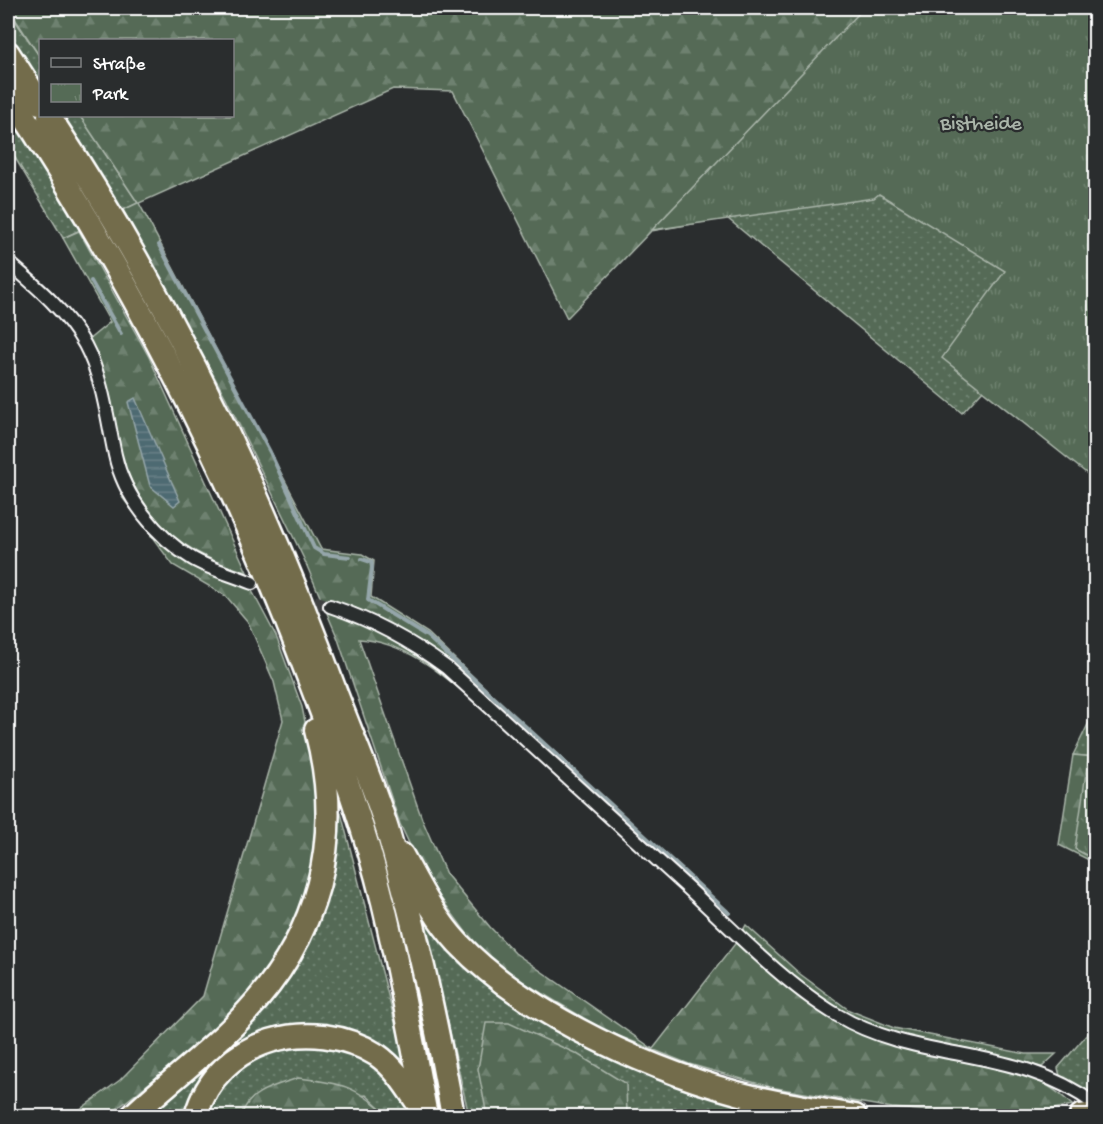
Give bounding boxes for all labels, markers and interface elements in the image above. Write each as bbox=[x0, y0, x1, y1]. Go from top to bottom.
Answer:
legend bbox=[39, 39, 234, 117]
text: Straße bbox=[93, 55, 146, 76]
text: Park bbox=[92, 85, 129, 106]
park label: Bistheide bbox=[939, 113, 1023, 138]

